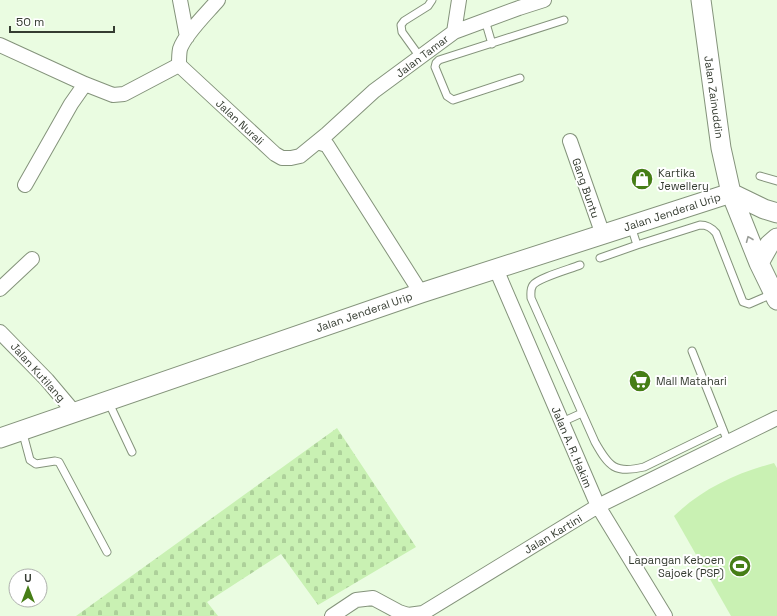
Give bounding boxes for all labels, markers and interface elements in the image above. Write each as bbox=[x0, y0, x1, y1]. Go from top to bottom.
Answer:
scale bar bbox=[10, 8, 114, 34]
text: 50 m bbox=[16, 14, 44, 30]
street label: Jalan Tamar bbox=[393, 32, 451, 80]
street label: Jalan Zainuddin bbox=[701, 55, 727, 139]
street label: Jalan Nurali bbox=[213, 96, 267, 148]
street label: Gang Buntu bbox=[569, 156, 603, 220]
shop icon: Kartika Jewellery bbox=[629, 166, 655, 192]
place label: Kartika Jewellery bbox=[658, 166, 709, 193]
street label: Jalan Jenderal Urip bbox=[622, 190, 722, 234]
one-way arrow bbox=[746, 235, 754, 242]
street label: Jalan Jenderal Urip bbox=[314, 289, 414, 335]
street label: Jalan Kutilang bbox=[8, 339, 68, 405]
supermarket icon: Mall Matahari bbox=[627, 368, 653, 394]
place label: Mall Matahari bbox=[656, 374, 727, 388]
street label: Jalan A. R. Hakim bbox=[549, 404, 595, 490]
street label: Jalan Kartini bbox=[521, 511, 585, 557]
place label: Lapangan Keboen Sajoek (PSP) bbox=[628, 553, 724, 580]
sports icon: Lapangan Keboen Sajoek (PSP) bbox=[727, 553, 753, 579]
north arrow bbox=[8, 568, 48, 608]
text: U bbox=[24, 571, 32, 585]

